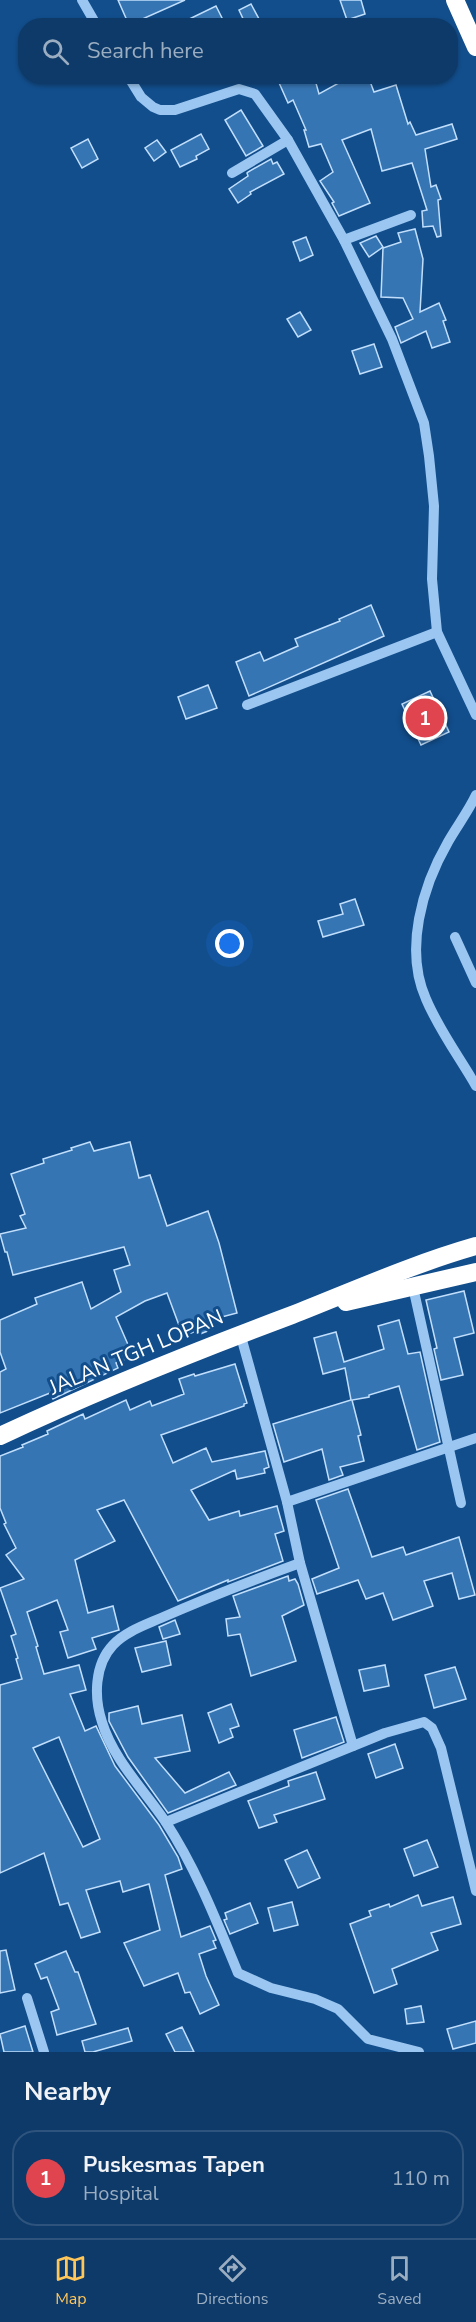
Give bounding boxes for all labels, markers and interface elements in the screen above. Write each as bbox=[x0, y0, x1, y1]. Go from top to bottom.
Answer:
search box bbox=[18, 18, 458, 84]
icon: search bbox=[39, 35, 72, 68]
text: Search here bbox=[87, 36, 204, 66]
pin: 1 bbox=[406, 696, 444, 740]
your location bbox=[215, 929, 244, 958]
street label: JALAN TGH LOPAN bbox=[44, 1303, 228, 1402]
text: Nearby bbox=[24, 2074, 111, 2109]
text: Puskesmas Tapen bbox=[83, 2150, 265, 2180]
text: 1 bbox=[40, 2165, 52, 2192]
text: 110 m bbox=[392, 2165, 450, 2192]
text: Hospital bbox=[83, 2180, 159, 2207]
tab: Map bbox=[54, 2252, 87, 2310]
tab: Directions bbox=[196, 2252, 268, 2310]
tab: Saved bbox=[377, 2252, 422, 2310]

